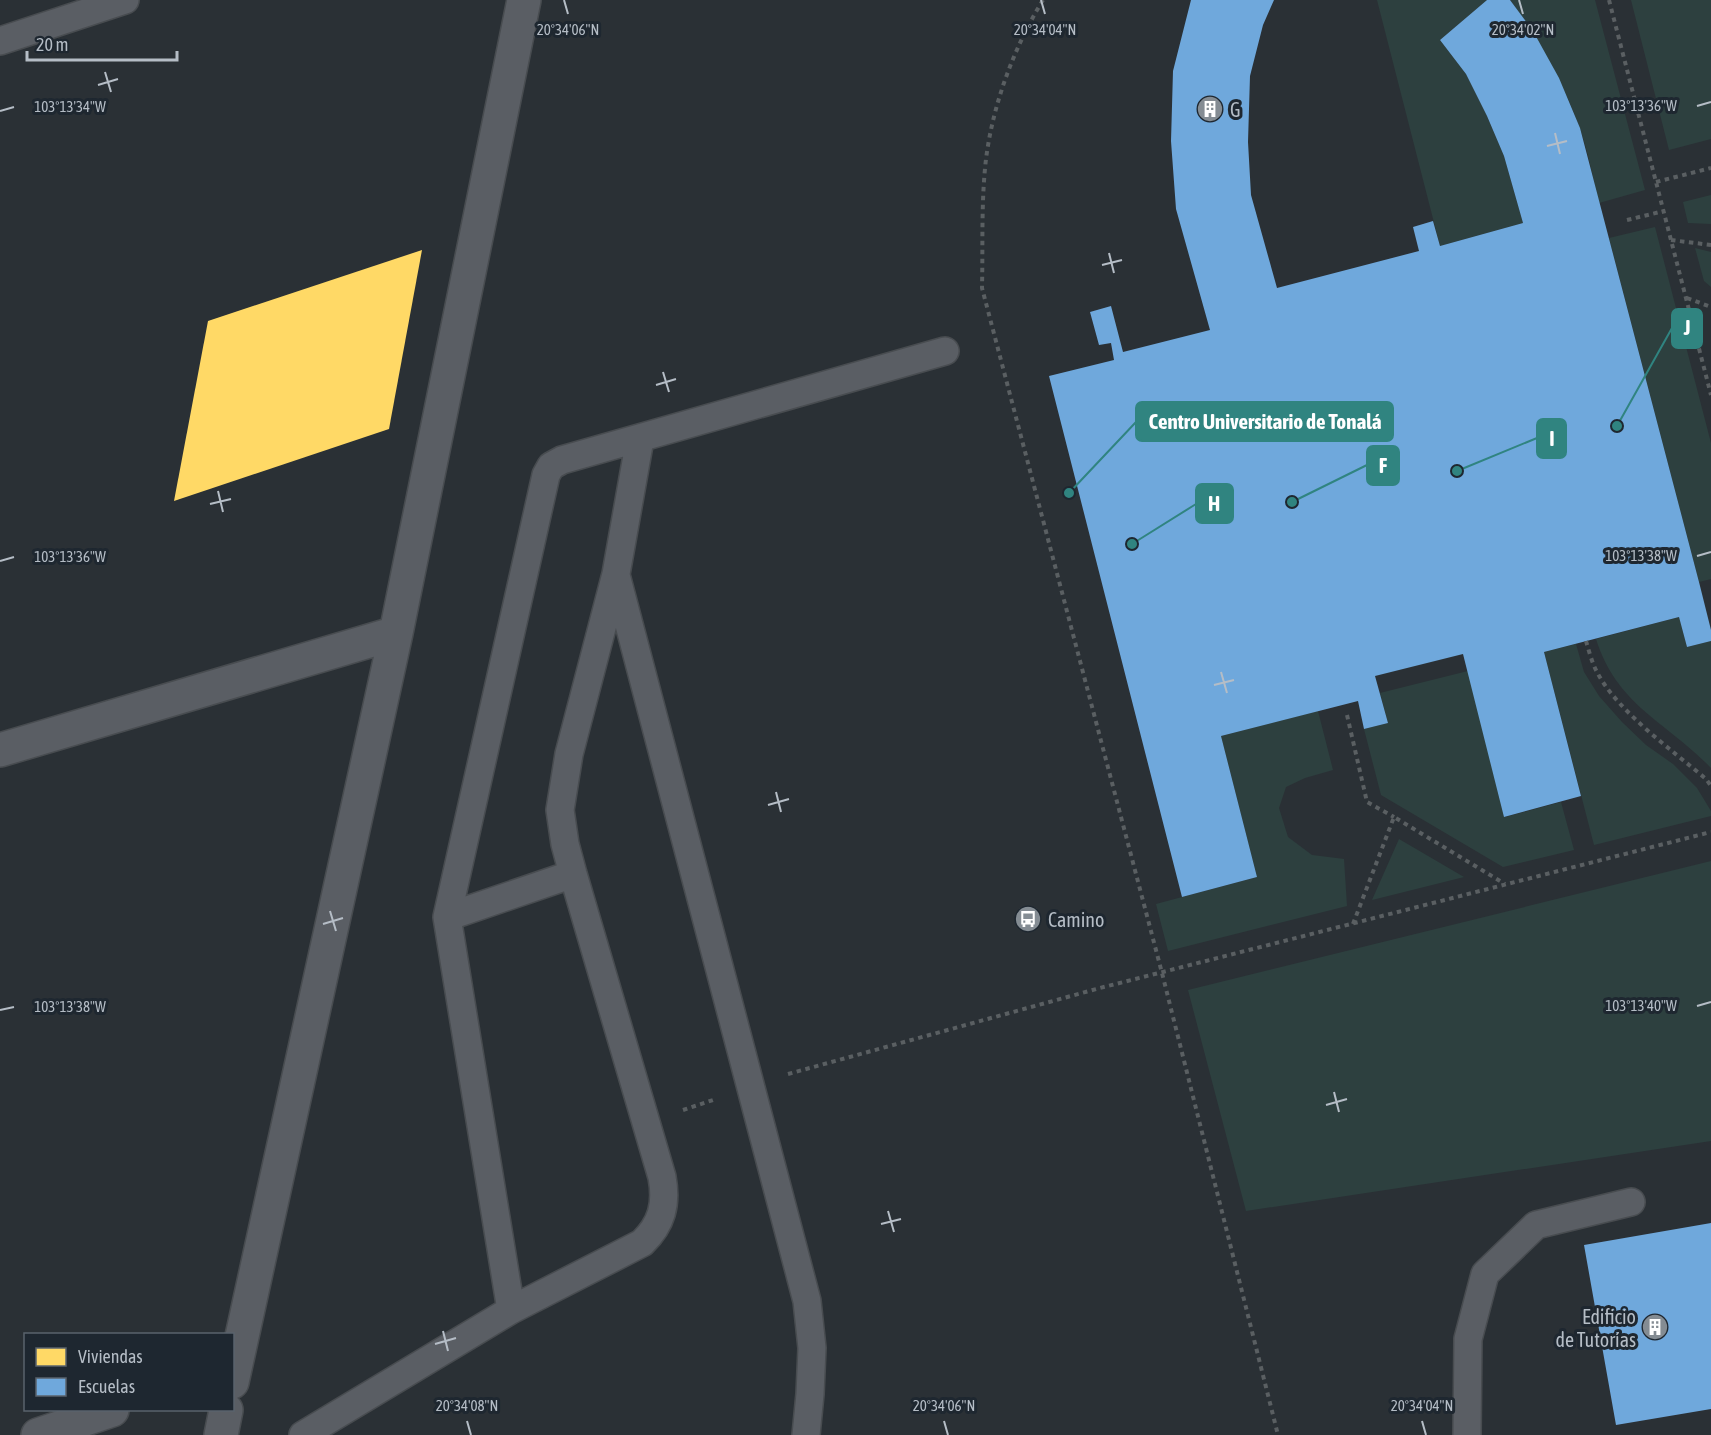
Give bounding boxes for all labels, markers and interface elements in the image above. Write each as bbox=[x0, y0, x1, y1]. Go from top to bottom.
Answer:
text: 20°34'06"N bbox=[537, 21, 599, 38]
text: 20°34'04"N bbox=[1014, 21, 1076, 38]
text: 20°34'02"N bbox=[1492, 21, 1554, 38]
scale bar bbox=[27, 24, 177, 62]
text: 20 m bbox=[36, 34, 68, 55]
building icon: G bbox=[1195, 94, 1225, 124]
text: 103°13'36"W bbox=[1605, 97, 1677, 114]
text: 103°13'34"W bbox=[34, 98, 106, 115]
place label: G bbox=[1230, 98, 1241, 121]
callout: J bbox=[1672, 309, 1702, 348]
text: J bbox=[1683, 315, 1690, 339]
callout: Centro Universitario de Tonalá bbox=[1136, 402, 1393, 441]
text: Centro Universitario de Tonalá bbox=[1148, 409, 1382, 433]
callout: I bbox=[1537, 419, 1566, 458]
text: I bbox=[1549, 426, 1555, 450]
callout: F bbox=[1367, 446, 1399, 485]
text: F bbox=[1379, 453, 1388, 477]
callout: H bbox=[1196, 484, 1233, 523]
text: H bbox=[1208, 491, 1220, 515]
text: 103°13'38"W bbox=[1605, 547, 1677, 564]
text: 103°13'36"W bbox=[34, 548, 106, 565]
bus stop icon: Camino bbox=[1013, 904, 1043, 934]
place label: Camino bbox=[1048, 908, 1104, 931]
text: 103°13'40"W bbox=[1605, 997, 1677, 1014]
text: 103°13'38"W bbox=[34, 998, 106, 1015]
place label: Edificio de Tutorías bbox=[1555, 1305, 1636, 1351]
building icon: Edificio de Tutorías bbox=[1640, 1312, 1670, 1342]
legend bbox=[24, 1333, 234, 1411]
text: Viviendas bbox=[78, 1346, 143, 1367]
text: Escuelas bbox=[78, 1376, 135, 1397]
text: 20°34'08"N bbox=[436, 1397, 498, 1414]
text: 20°34'06"N bbox=[913, 1397, 975, 1414]
text: 20°34'04"N bbox=[1391, 1397, 1453, 1414]

